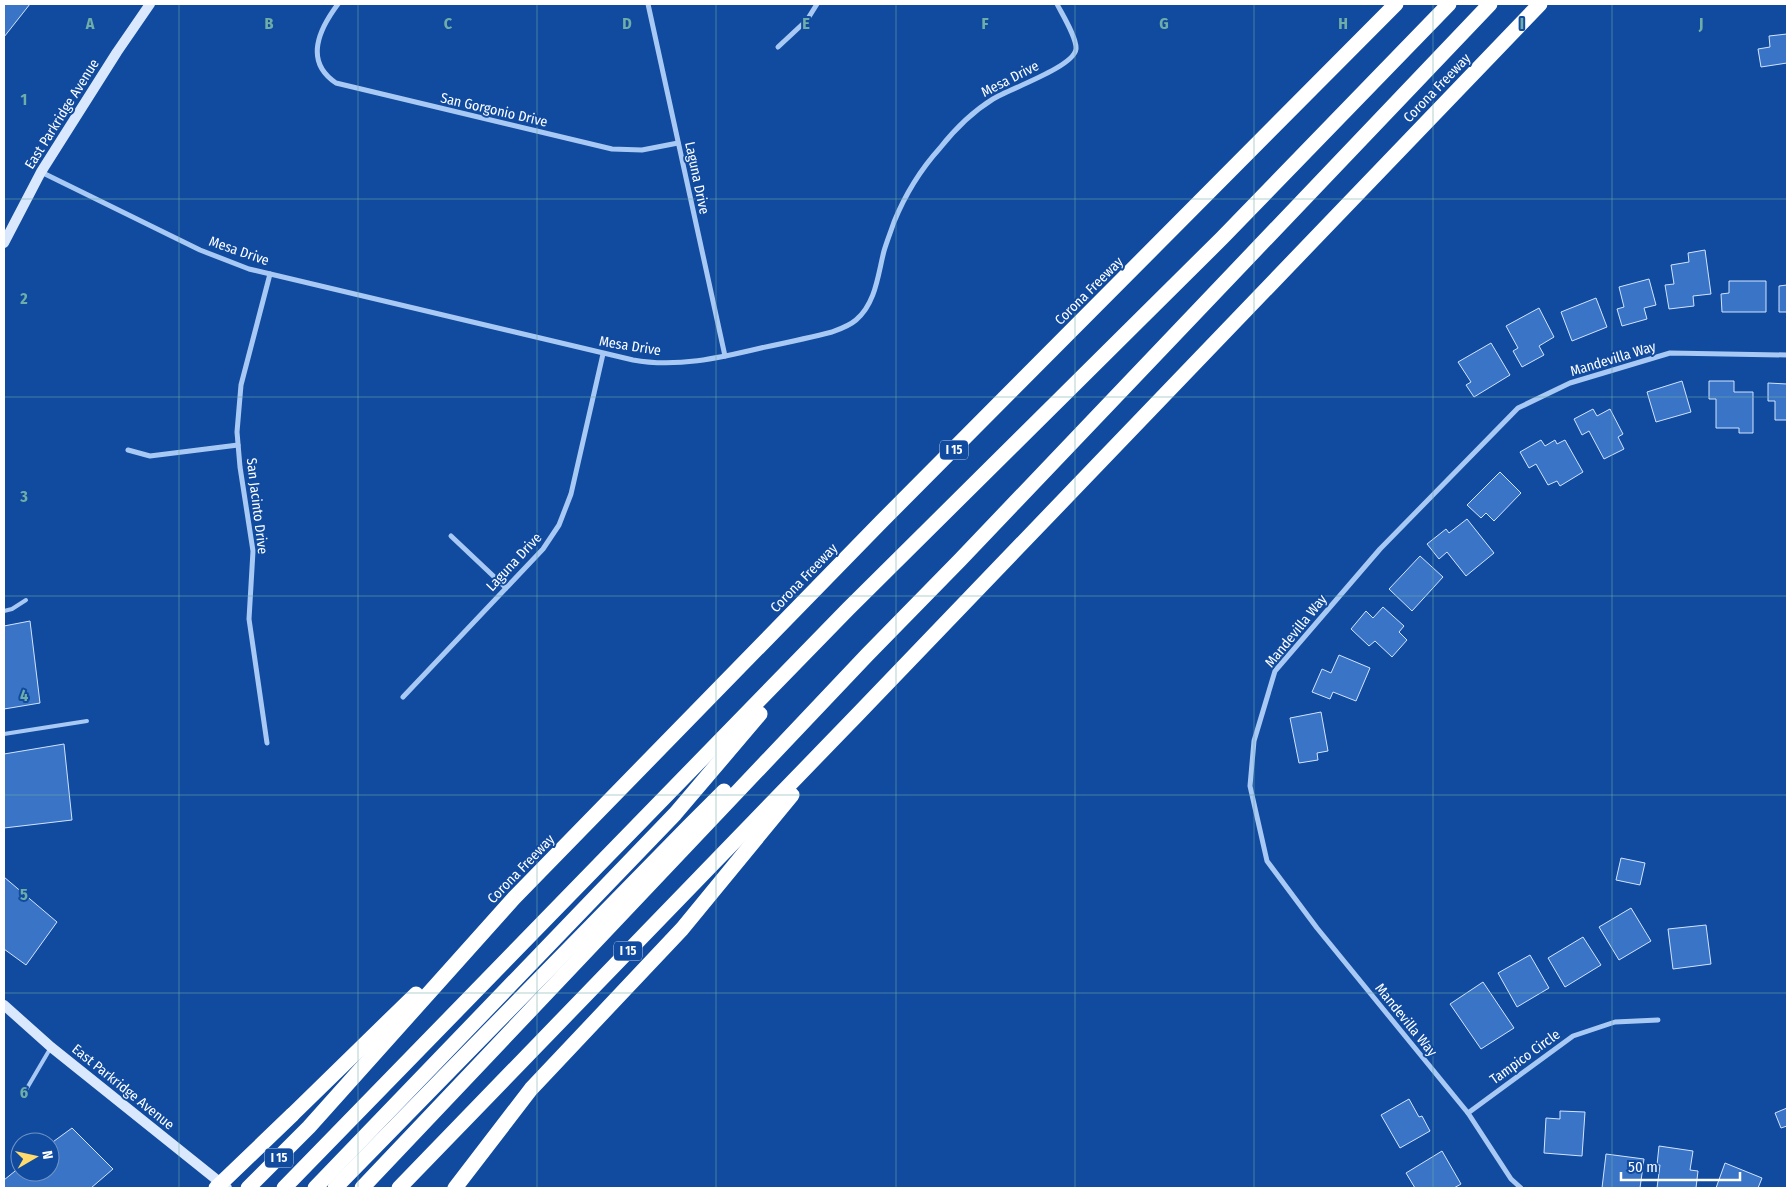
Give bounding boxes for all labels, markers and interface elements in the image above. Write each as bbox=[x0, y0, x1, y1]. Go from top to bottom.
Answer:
text: A bbox=[85, 14, 95, 33]
text: B bbox=[265, 14, 274, 33]
text: C bbox=[444, 14, 453, 33]
text: D bbox=[622, 14, 632, 33]
text: E bbox=[802, 14, 810, 33]
text: F bbox=[981, 14, 989, 33]
text: G bbox=[1159, 14, 1169, 33]
text: H bbox=[1338, 14, 1348, 33]
text: I bbox=[1520, 14, 1524, 33]
text: J bbox=[1698, 14, 1703, 33]
street label: Corona Freeway bbox=[1400, 49, 1475, 126]
street label: East Parkridge Avenue bbox=[21, 56, 103, 172]
street label: Mesa Drive bbox=[978, 57, 1042, 101]
street label: San Gorgonio Drive bbox=[439, 89, 549, 131]
text: 1 bbox=[21, 90, 27, 109]
street label: Laguna Drive bbox=[681, 140, 713, 216]
street label: Mesa Drive bbox=[207, 233, 271, 269]
street label: Corona Freeway bbox=[1051, 253, 1127, 329]
text: 2 bbox=[19, 289, 28, 308]
street label: Mesa Drive bbox=[598, 333, 662, 359]
street label: Mandevilla Way bbox=[1568, 338, 1659, 380]
road number: I 15 bbox=[940, 440, 968, 460]
street label: San Jacinto Drive bbox=[243, 457, 271, 555]
text: 3 bbox=[19, 487, 28, 506]
street label: Laguna Drive bbox=[483, 529, 545, 595]
street label: Corona Freeway bbox=[767, 539, 842, 616]
street label: Mandevilla Way bbox=[1261, 591, 1331, 671]
text: 4 bbox=[20, 686, 28, 705]
street label: Corona Freeway bbox=[484, 830, 559, 907]
text: 5 bbox=[20, 885, 28, 904]
road number: I 15 bbox=[614, 941, 642, 960]
street label: Mandevilla Way bbox=[1371, 980, 1441, 1060]
street label: Tampico Circle bbox=[1487, 1026, 1563, 1088]
street label: East Parkridge Avenue bbox=[69, 1041, 178, 1133]
text: 6 bbox=[20, 1083, 28, 1102]
north arrow bbox=[10, 1132, 60, 1182]
road number: I 15 bbox=[265, 1148, 293, 1168]
text: N bbox=[38, 1150, 56, 1161]
scale bar bbox=[1621, 1150, 1740, 1182]
text: 50 m bbox=[1628, 1158, 1658, 1176]

